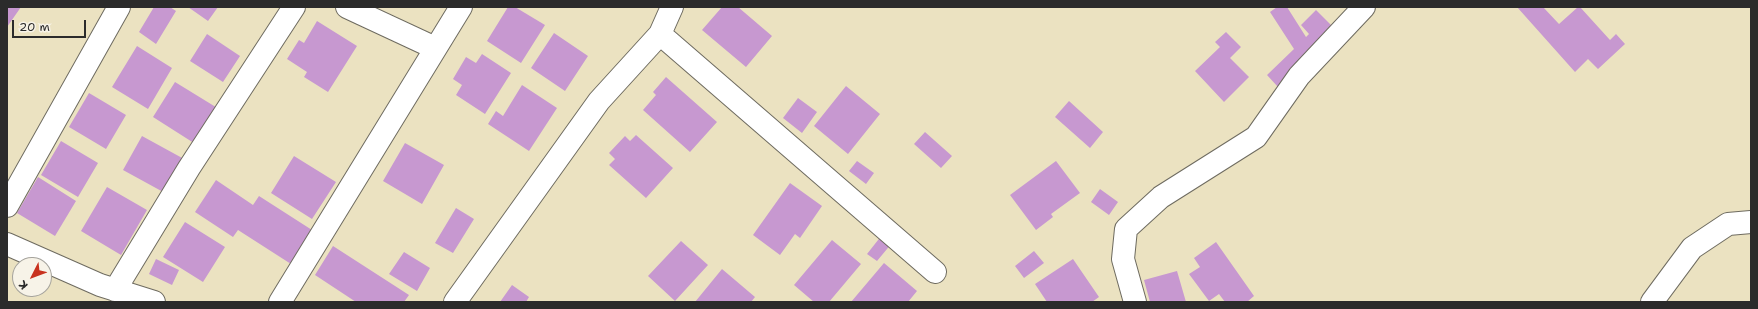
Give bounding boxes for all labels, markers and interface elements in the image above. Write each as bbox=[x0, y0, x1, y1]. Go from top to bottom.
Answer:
scale bar bbox=[14, 12, 88, 38]
text: 20 m bbox=[19, 19, 50, 35]
north arrow bbox=[12, 257, 52, 297]
text: K bbox=[15, 277, 32, 293]

